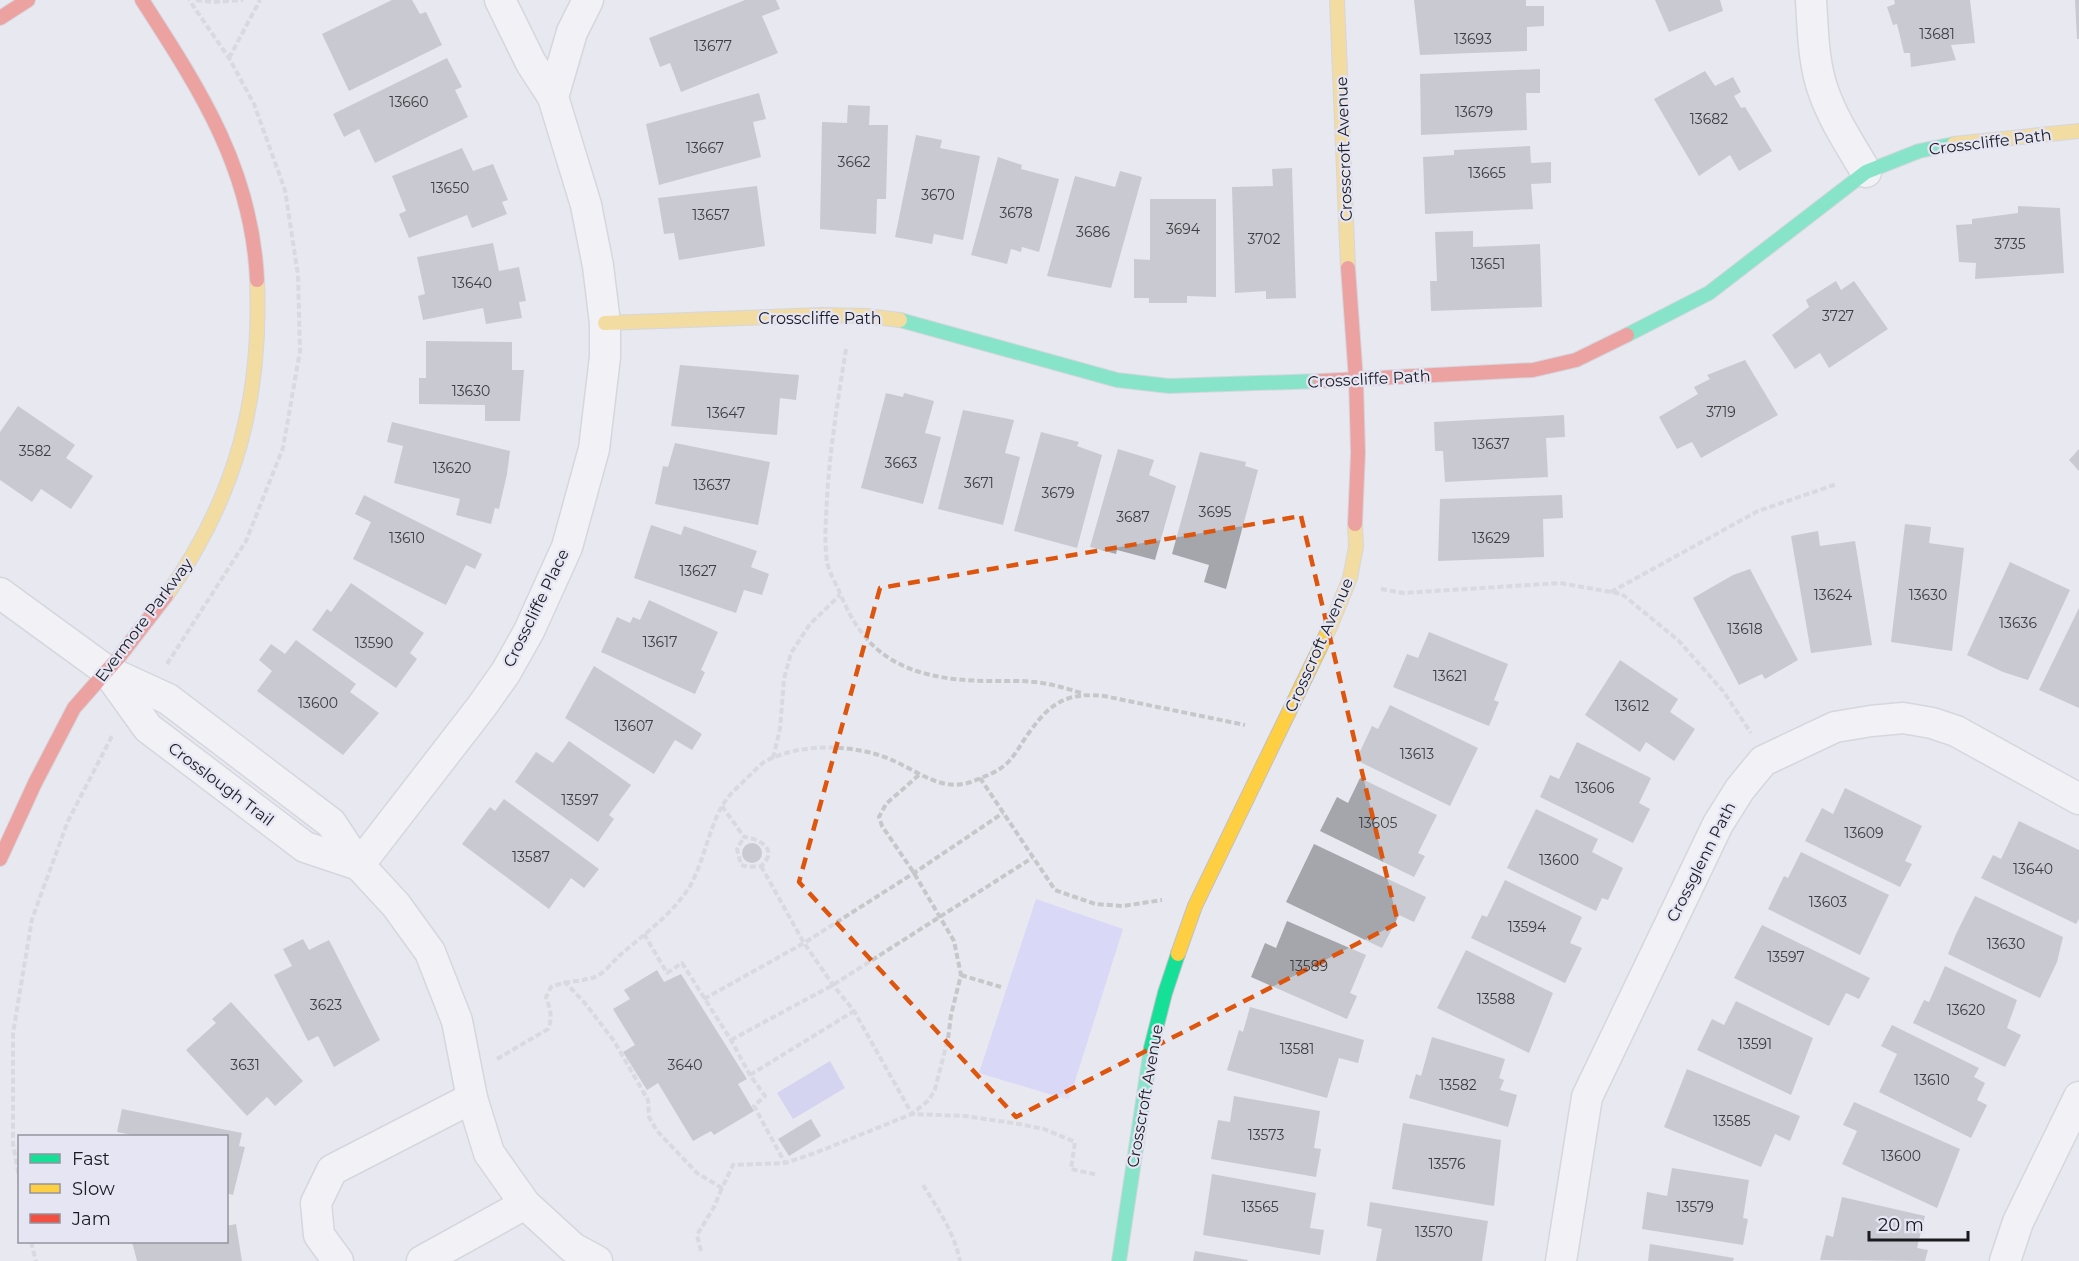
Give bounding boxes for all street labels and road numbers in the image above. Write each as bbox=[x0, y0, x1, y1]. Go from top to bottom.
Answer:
street label: Crosscroft Avenue bbox=[1332, 76, 1356, 222]
street label: Crosscliffe Path bbox=[1928, 125, 2052, 159]
street label: Crosscliffe Path bbox=[758, 309, 882, 328]
street label: Crosscliffe Path bbox=[1307, 366, 1431, 392]
street label: Crosscliffe Place bbox=[499, 546, 573, 670]
street label: Evermore Parkway bbox=[91, 554, 197, 685]
street label: Crosscroft Avenue bbox=[1281, 575, 1357, 715]
street label: Crosslough Trail bbox=[165, 738, 277, 830]
street label: Crossglenn Path bbox=[1663, 799, 1739, 925]
street label: Crosscroft Avenue bbox=[1123, 1023, 1167, 1169]

